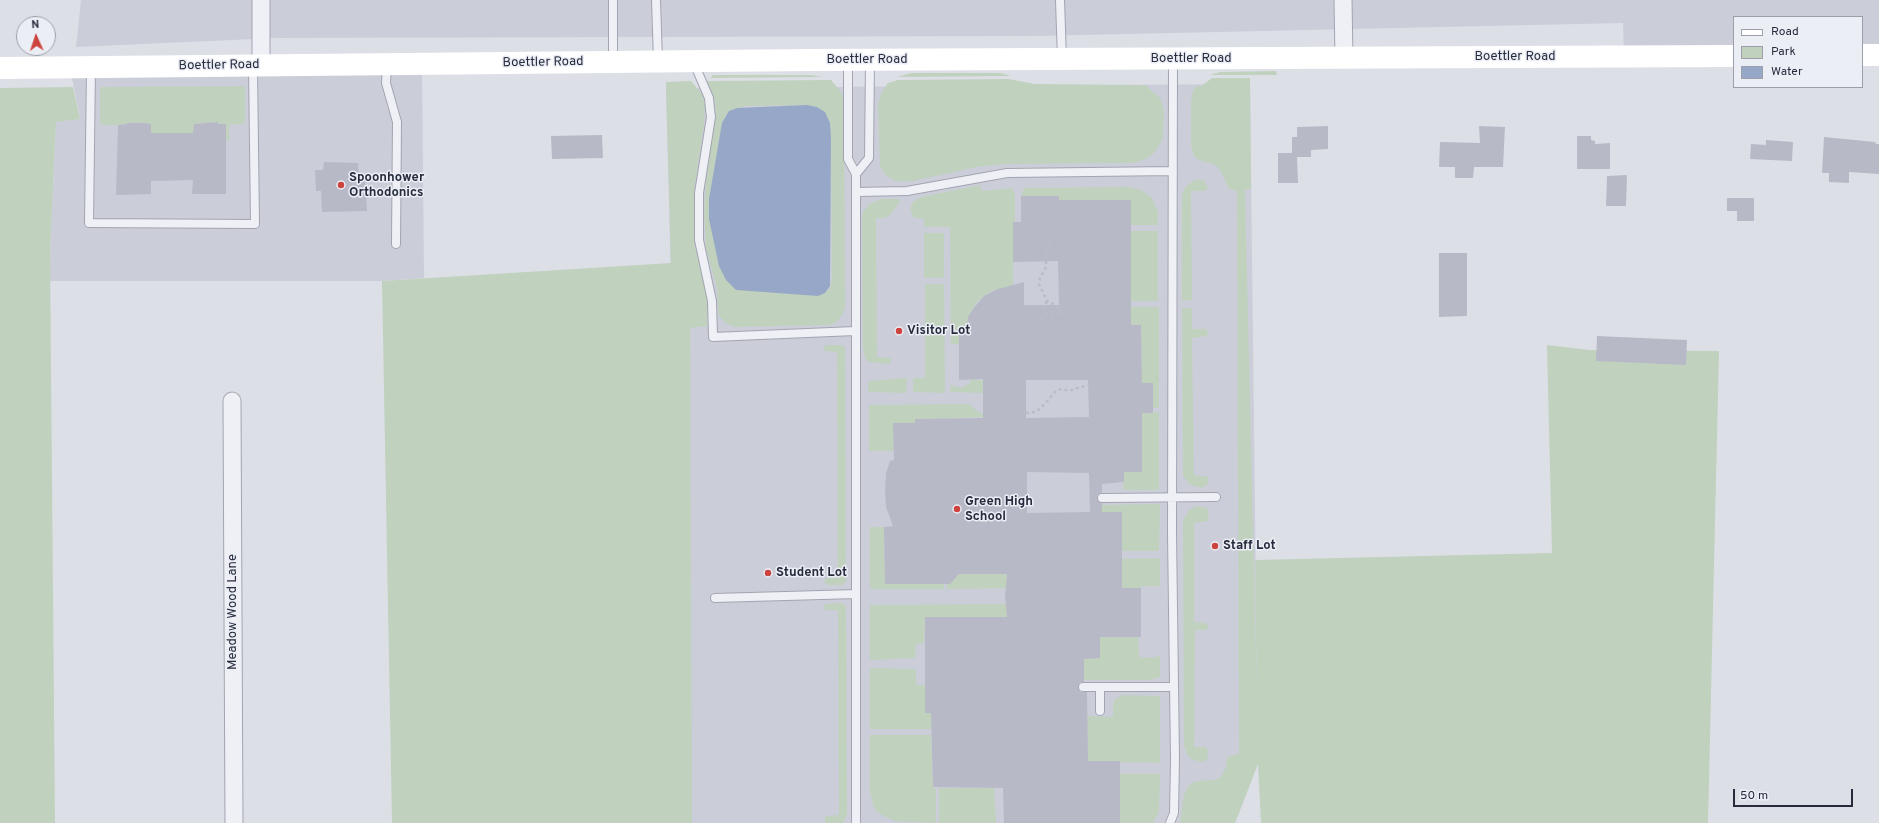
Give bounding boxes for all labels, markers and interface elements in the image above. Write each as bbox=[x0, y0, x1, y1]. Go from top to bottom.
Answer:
north arrow bbox=[16, 16, 56, 56]
legend bbox=[1733, 16, 1863, 88]
text: N bbox=[31, 18, 40, 32]
text: Road bbox=[1771, 24, 1799, 40]
text: Park bbox=[1771, 44, 1796, 60]
street label: Boettler Road bbox=[1474, 49, 1556, 65]
street label: Boettler Road bbox=[1150, 51, 1232, 67]
street label: Boettler Road bbox=[826, 52, 908, 68]
street label: Boettler Road bbox=[502, 54, 584, 72]
street label: Boettler Road bbox=[178, 57, 260, 75]
text: Water bbox=[1771, 64, 1803, 80]
place label: Spoonhower Orthodonics bbox=[349, 170, 424, 201]
marker: Spoonhower Orthodonics bbox=[336, 180, 346, 190]
place label: Visitor Lot bbox=[907, 323, 970, 339]
marker: Visitor Lot bbox=[894, 326, 904, 336]
place label: Green High School bbox=[965, 494, 1033, 525]
marker: Green High School bbox=[952, 504, 962, 514]
place label: Staff Lot bbox=[1223, 538, 1276, 554]
marker: Staff Lot bbox=[1210, 541, 1220, 551]
street label: Meadow Wood Lane bbox=[225, 554, 241, 670]
place label: Student Lot bbox=[776, 565, 847, 581]
marker: Student Lot bbox=[763, 568, 773, 578]
scale bar bbox=[1735, 781, 1855, 807]
text: 50 m bbox=[1740, 788, 1768, 804]

